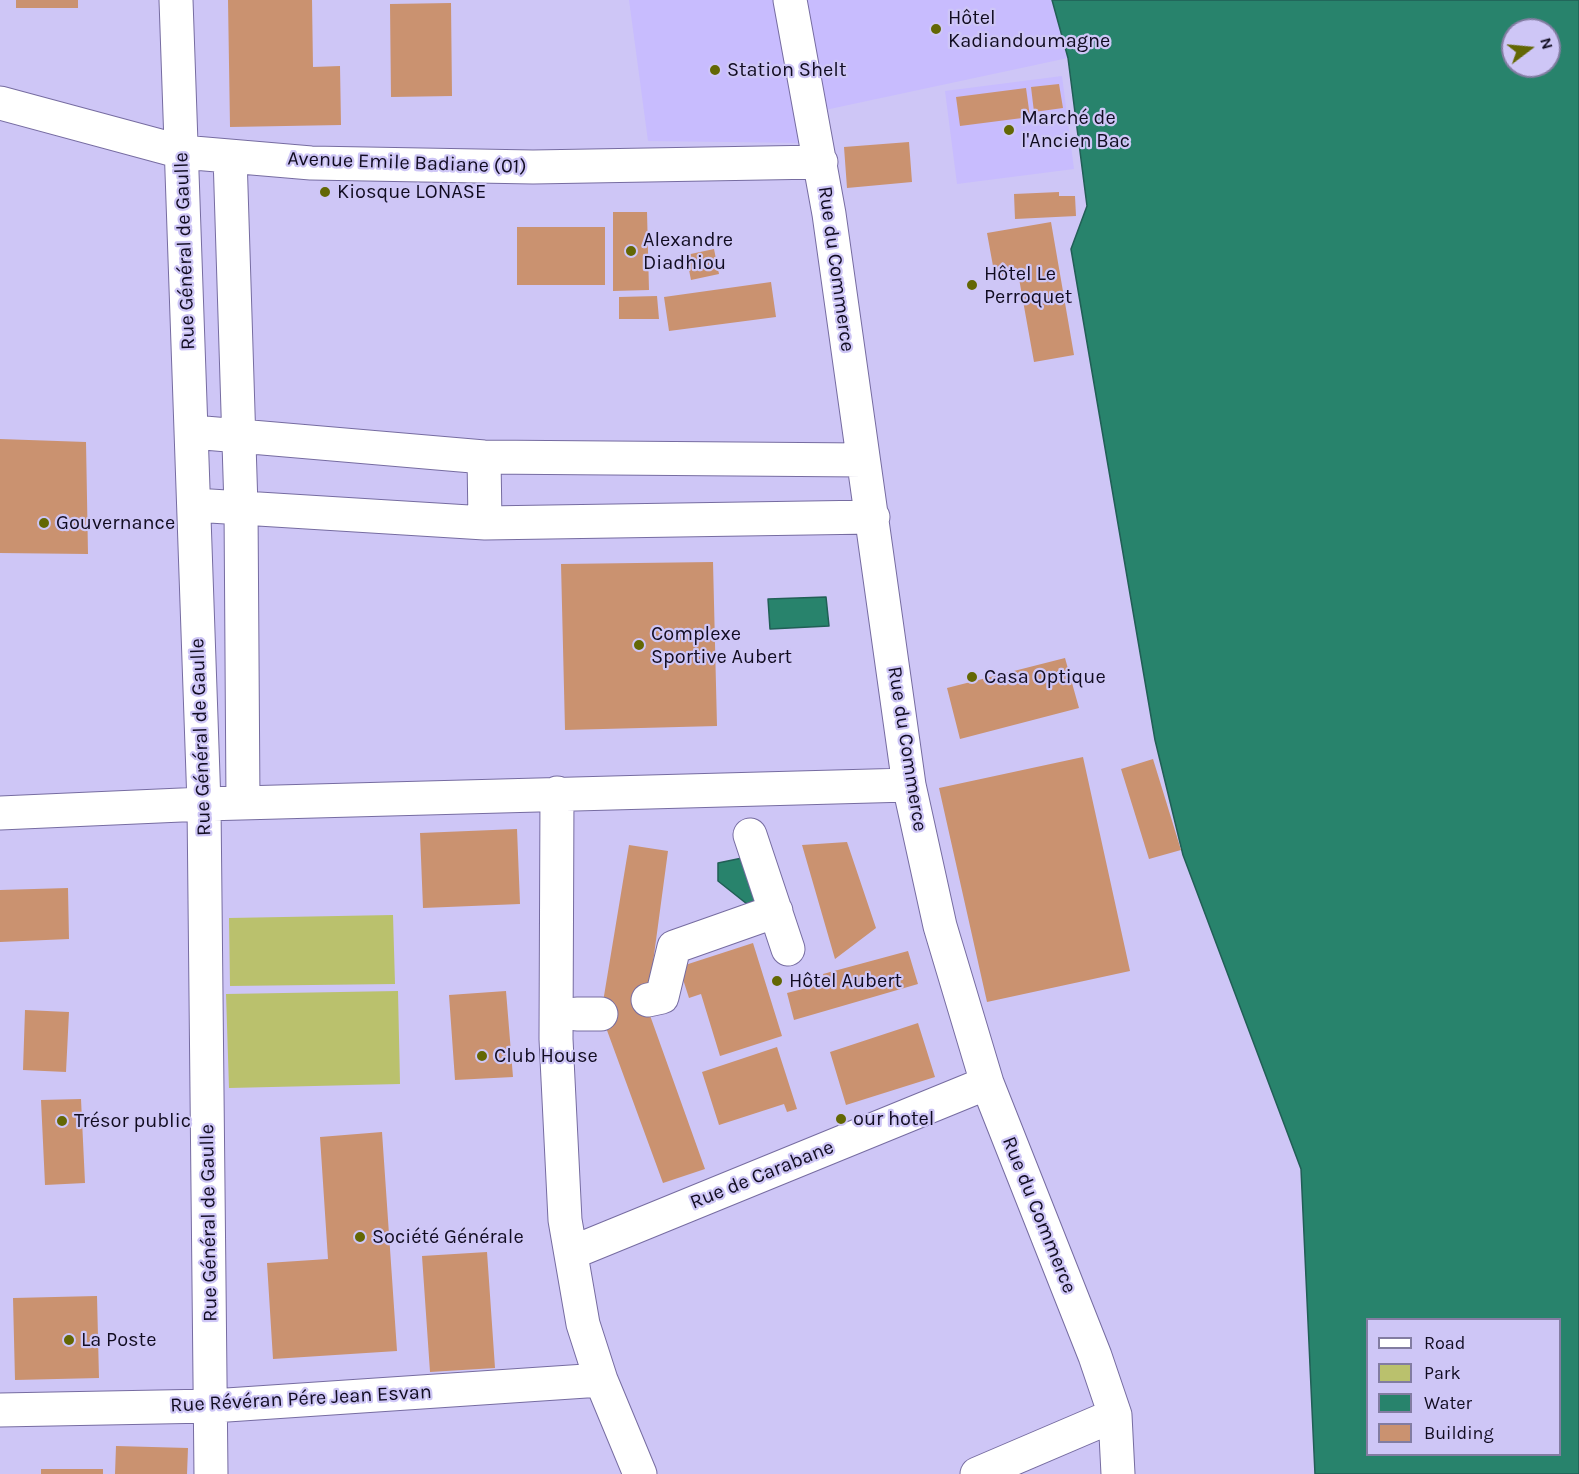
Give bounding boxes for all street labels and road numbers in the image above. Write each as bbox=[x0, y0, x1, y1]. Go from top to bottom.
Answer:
street label: Avenue Emile Badiane (01) bbox=[287, 147, 527, 179]
street label: Rue Général de Gaulle bbox=[170, 152, 200, 350]
street label: Rue du Commerce bbox=[813, 185, 859, 353]
street label: Rue Général de Gaulle bbox=[186, 638, 216, 836]
street label: Rue du Commerce bbox=[882, 665, 932, 833]
street label: Rue Général de Gaulle bbox=[195, 1124, 223, 1322]
street label: Rue du Commerce bbox=[997, 1133, 1081, 1297]
street label: Rue de Carabane bbox=[687, 1135, 837, 1215]
street label: Rue Révéran Pére Jean Esvan bbox=[170, 1380, 432, 1418]

